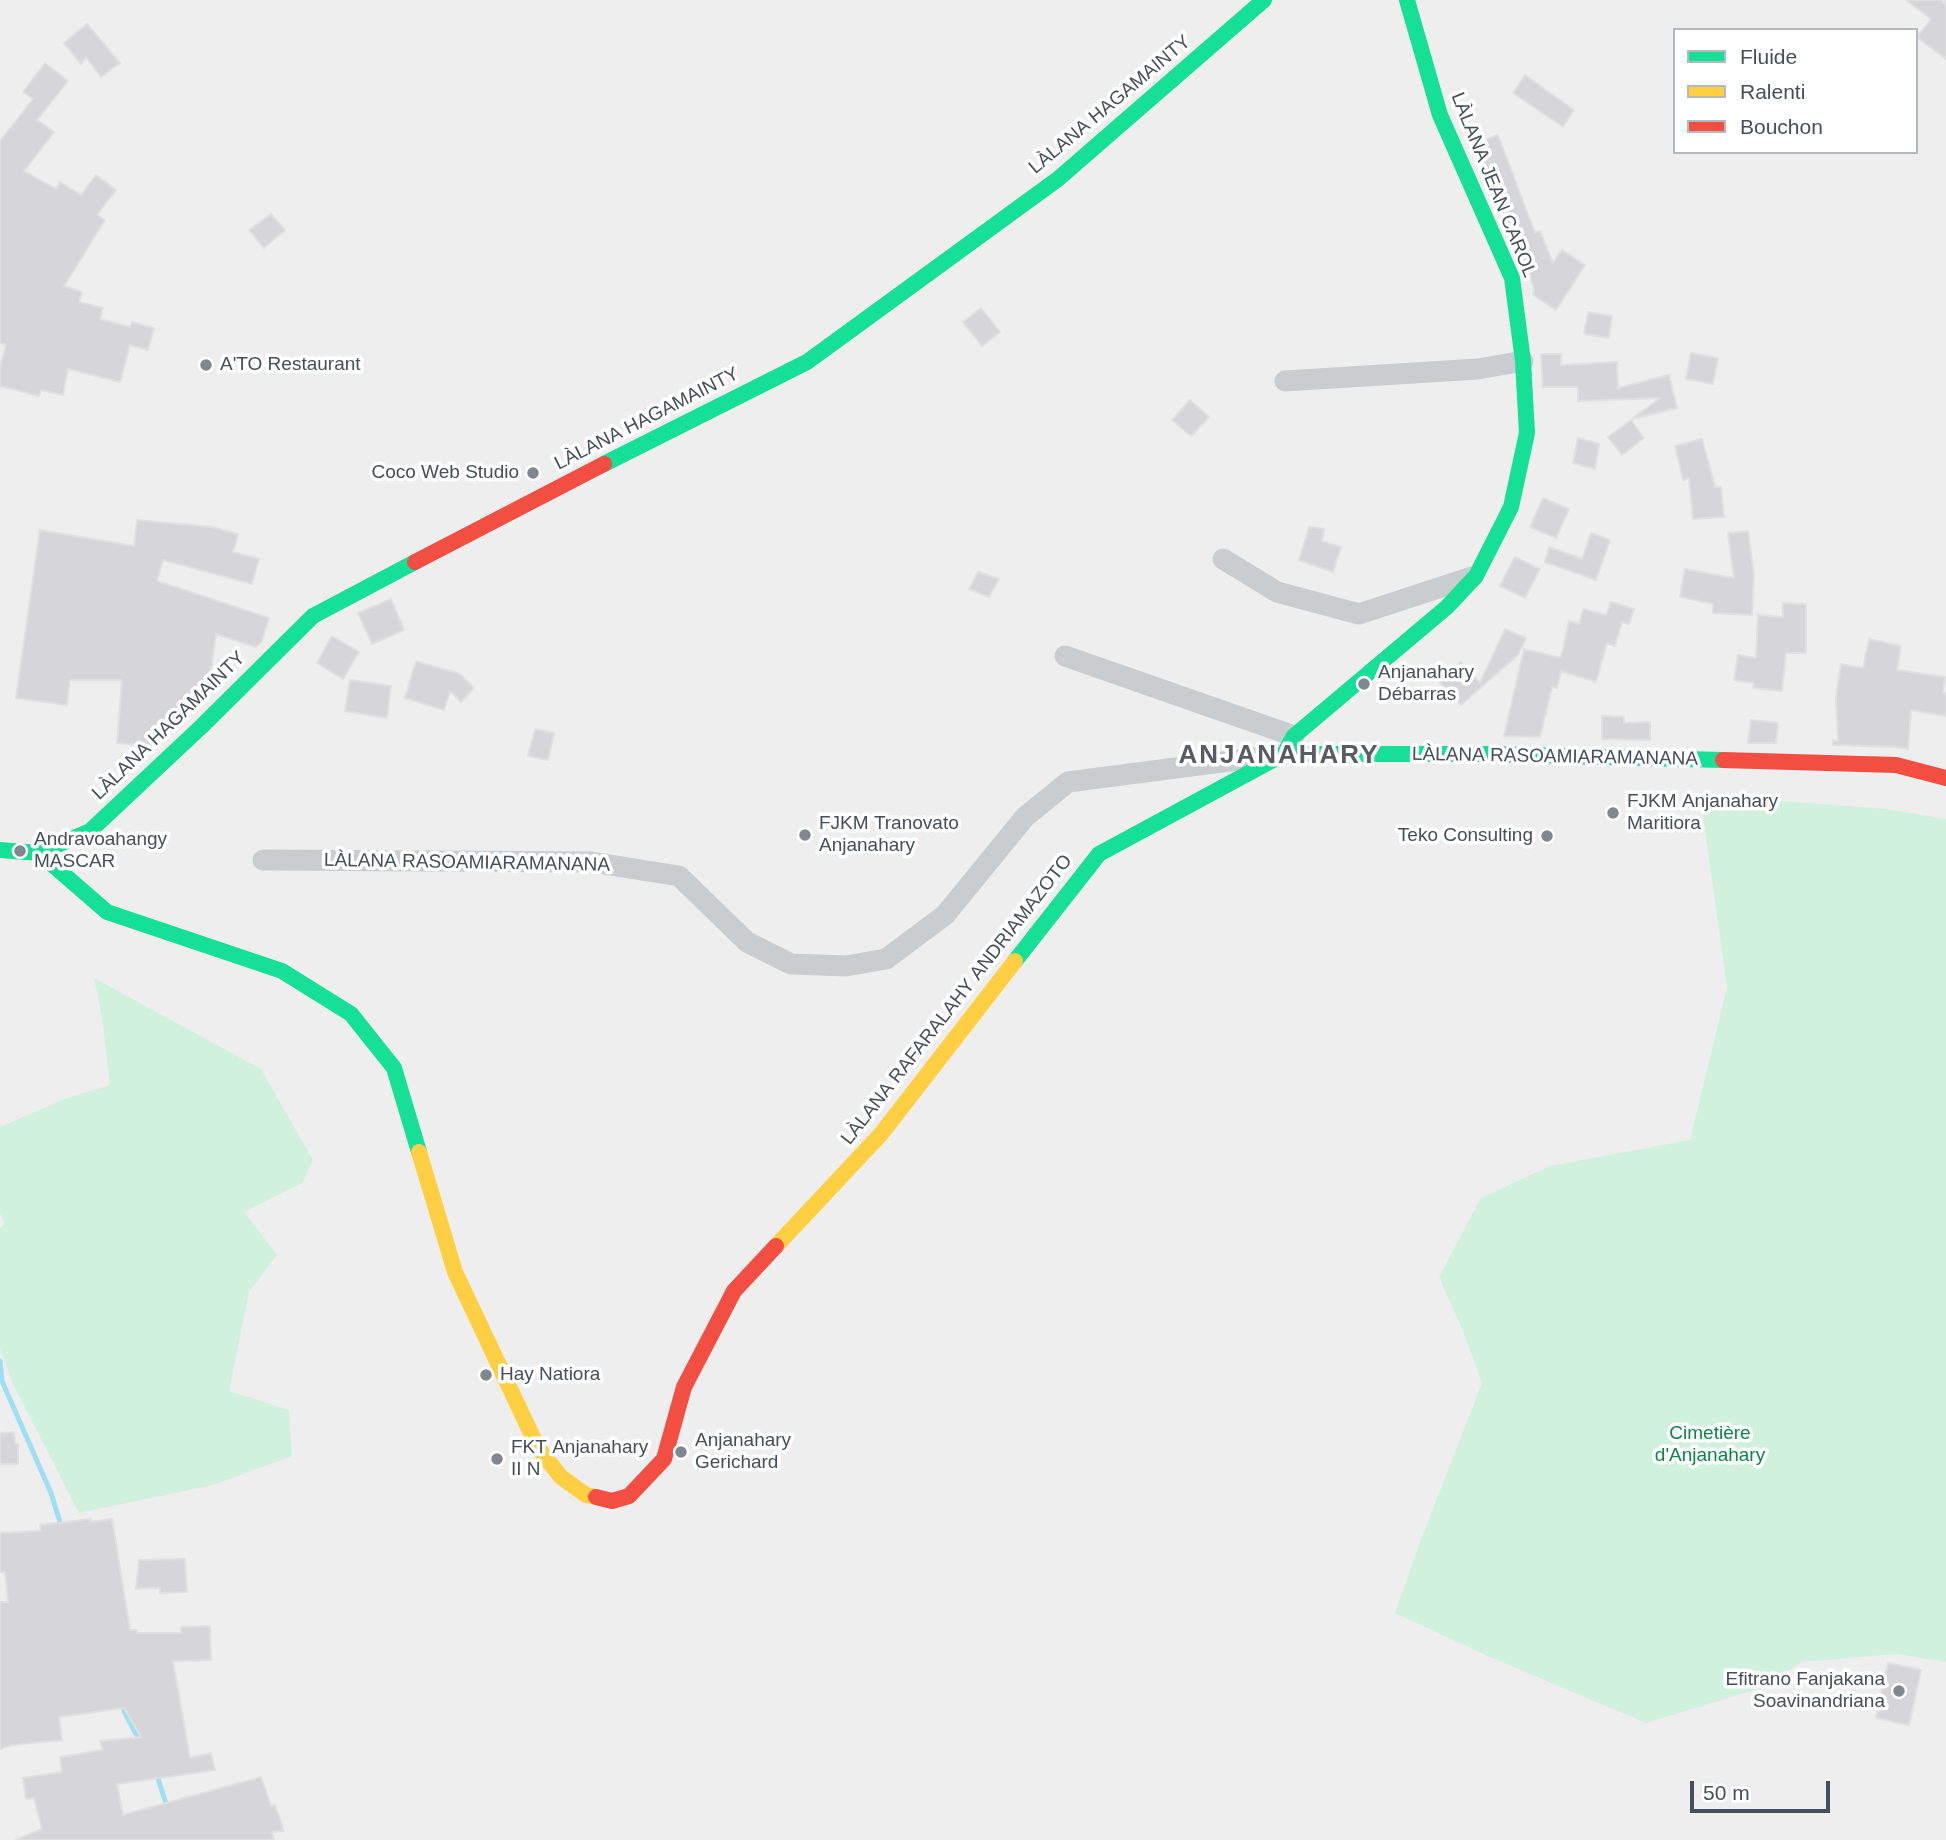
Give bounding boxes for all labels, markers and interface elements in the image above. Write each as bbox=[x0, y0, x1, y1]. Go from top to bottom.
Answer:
legend bbox=[1673, 28, 1918, 154]
street label: LÀLANA HAGAMAINTY bbox=[1025, 31, 1195, 179]
text: Fluide bbox=[1740, 45, 1797, 68]
text: Ralenti bbox=[1740, 80, 1805, 103]
street label: LÀLANA JEAN CAROL bbox=[1445, 89, 1541, 281]
text: Bouchon bbox=[1740, 115, 1823, 138]
place label: A'TO Restaurant bbox=[220, 354, 361, 376]
marker: A'TO Restaurant bbox=[198, 357, 214, 373]
street label: LÀLANA HAGAMAINTY bbox=[551, 363, 743, 475]
place label: Coco Web Studio bbox=[371, 462, 519, 484]
marker: Coco Web Studio bbox=[525, 465, 541, 481]
street label: LÀLANA HAGAMAINTY bbox=[88, 647, 250, 805]
place label: Anjanahary Débarras bbox=[1378, 662, 1474, 706]
marker: Anjanahary Débarras bbox=[1356, 676, 1372, 692]
district label: ANJANAHARY bbox=[1180, 740, 1378, 772]
street label: LÀLANA RASOAMIARAMANANA bbox=[1412, 743, 1698, 771]
place label: FJKM Anjanahary Maritiora bbox=[1627, 791, 1778, 835]
marker: FJKM Anjanahary Maritiora bbox=[1605, 805, 1621, 821]
place label: FJKM Tranovato Anjanahary bbox=[819, 813, 959, 857]
place label: Teko Consulting bbox=[1398, 825, 1533, 847]
marker: FJKM Tranovato Anjanahary bbox=[797, 827, 813, 843]
marker: Teko Consulting bbox=[1539, 828, 1555, 844]
place label: Andravoahangy MASCAR bbox=[34, 829, 167, 873]
marker: Andravoahangy MASCAR bbox=[12, 843, 28, 859]
street label: LÀLANA RASOAMIARAMANANA bbox=[324, 849, 610, 877]
street label: LÀLANA RAFARALAHY ANDRIAMAZOTO bbox=[837, 850, 1077, 1150]
place label: Hay Natiora bbox=[500, 1364, 600, 1386]
marker: Hay Natiora bbox=[478, 1367, 494, 1383]
park label: Cimetière d'Anjanahary bbox=[1655, 1423, 1765, 1467]
place label: Anjanahary Gerichard bbox=[695, 1430, 791, 1474]
place label: FKT Anjanahary II N bbox=[511, 1437, 648, 1481]
marker: Anjanahary Gerichard bbox=[673, 1444, 689, 1460]
marker: FKT Anjanahary II N bbox=[489, 1451, 505, 1467]
place label: Efitrano Fanjakana Soavinandriana bbox=[1726, 1669, 1885, 1713]
marker: Efitrano Fanjakana Soavinandriana bbox=[1891, 1683, 1907, 1699]
scale bar bbox=[1694, 1766, 1834, 1810]
text: 50 m bbox=[1703, 1781, 1750, 1804]

